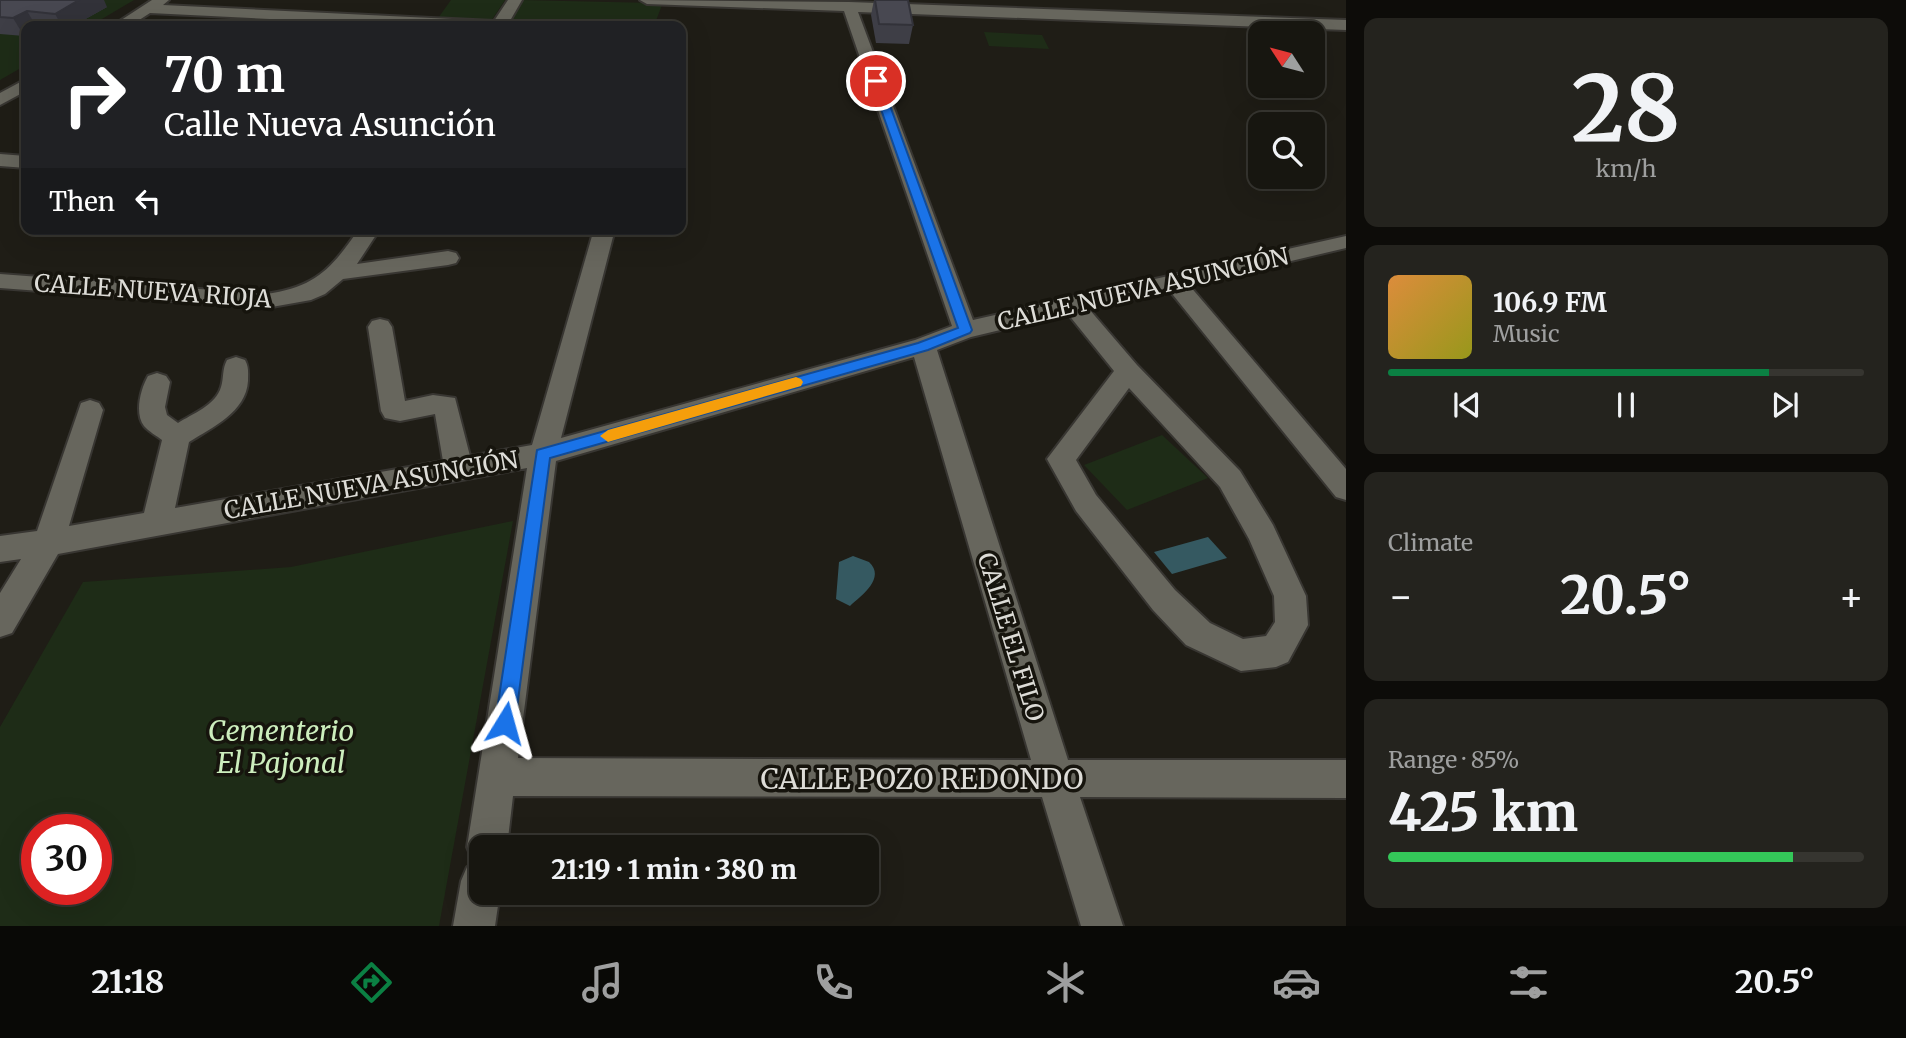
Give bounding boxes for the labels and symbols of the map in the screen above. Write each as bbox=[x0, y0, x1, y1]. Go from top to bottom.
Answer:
north arrow bbox=[1248, 21, 1325, 98]
pin bbox=[846, 51, 906, 111]
street label: CALLE NUEVA ASUNCIÓN bbox=[994, 240, 1292, 338]
street label: CALLE NUEVA RIOJA bbox=[33, 267, 274, 315]
street label: CALLE NUEVA ASUNCIÓN bbox=[222, 444, 521, 526]
street label: CALLE EL FILO bbox=[971, 549, 1051, 725]
position arrow bbox=[468, 686, 542, 760]
park label: Cementerio El Pajonal bbox=[208, 713, 354, 781]
street label: CALLE POZO REDONDO bbox=[761, 761, 1083, 797]
speed limit sign: 30 bbox=[21, 814, 112, 905]

